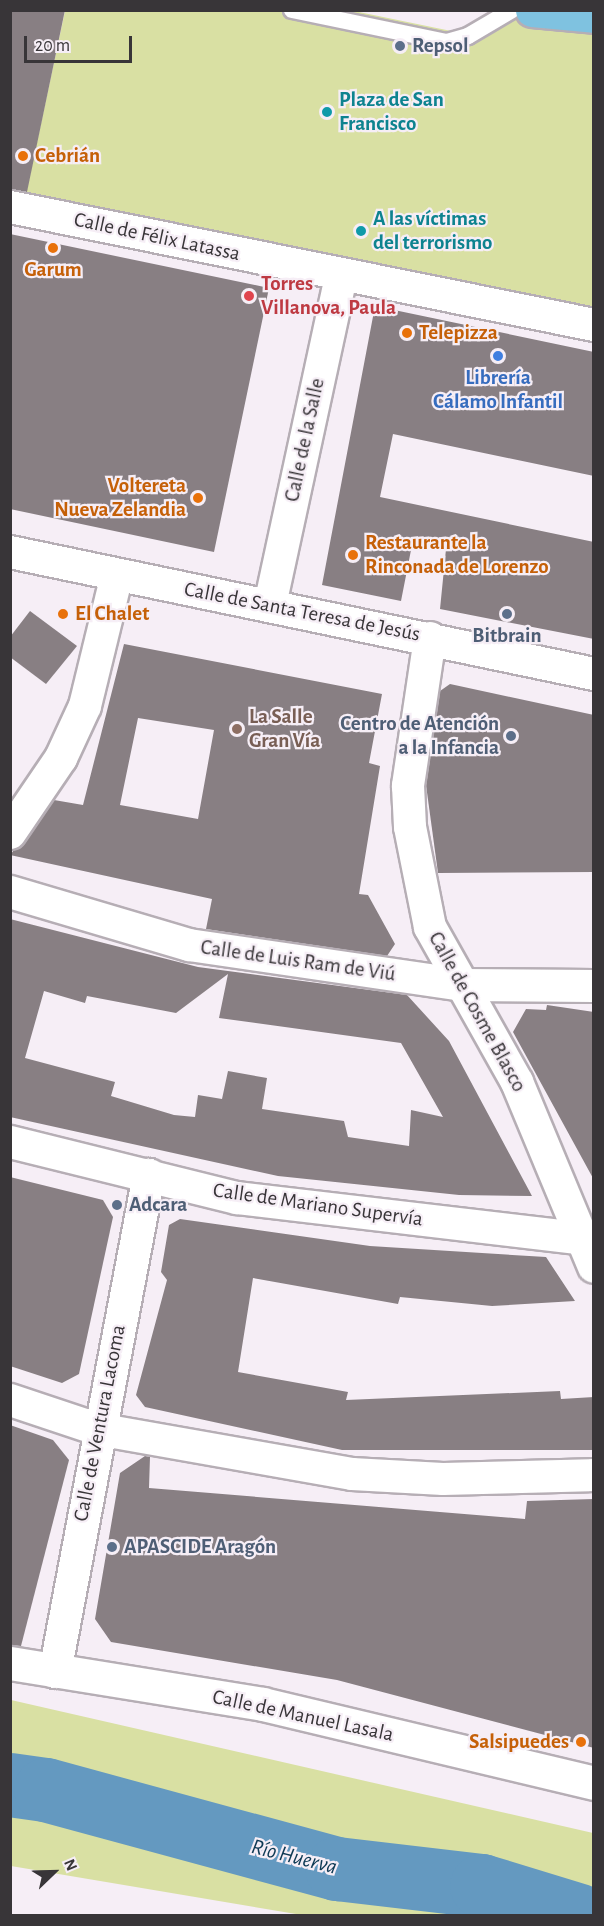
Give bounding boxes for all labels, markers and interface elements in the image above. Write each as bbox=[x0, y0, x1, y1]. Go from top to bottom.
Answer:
scale bar bbox=[27, 24, 135, 62]
place label: Repsol bbox=[412, 33, 468, 59]
text: 20 m bbox=[35, 37, 70, 55]
marker: Repsol bbox=[393, 39, 407, 53]
place label: Plaza de San Francisco bbox=[339, 87, 444, 137]
marker: Plaza de San Francisco bbox=[320, 105, 334, 119]
place label: Cebrián bbox=[35, 143, 100, 169]
marker: Cebrián bbox=[16, 149, 30, 163]
place label: A las víctimas del terrorismo bbox=[373, 206, 492, 256]
street label: Calle de Félix Latassa bbox=[72, 207, 242, 267]
marker: A las víctimas del terrorismo bbox=[354, 224, 368, 238]
marker: Garum bbox=[46, 241, 60, 255]
place label: Garum bbox=[24, 257, 82, 283]
place label: Torres Villanova, Paula bbox=[261, 271, 396, 321]
marker: Torres Villanova, Paula bbox=[242, 289, 256, 303]
place label: Telepizza bbox=[419, 320, 498, 346]
marker: Telepizza bbox=[400, 326, 414, 340]
marker: Librería Cálamo Infantil bbox=[491, 349, 505, 363]
place label: Librería Cálamo Infantil bbox=[433, 365, 563, 415]
street label: Calle de la Salle bbox=[280, 376, 330, 504]
place label: Voltereta Nueva Zelandia bbox=[54, 473, 186, 523]
marker: Voltereta Nueva Zelandia bbox=[191, 491, 205, 505]
place label: Restaurante la Rinconada de Lorenzo bbox=[365, 530, 549, 580]
marker: Restaurante la Rinconada de Lorenzo bbox=[346, 548, 360, 562]
street label: Calle de Santa Teresa de Jesús bbox=[182, 577, 422, 647]
place label: El Chalet bbox=[75, 601, 149, 627]
marker: El Chalet bbox=[56, 607, 70, 621]
marker: Bitbrain bbox=[500, 607, 514, 621]
place label: Bitbrain bbox=[472, 623, 542, 649]
place label: La Salle Gran Vía bbox=[249, 704, 320, 754]
place label: Centro de Atención a la Infancia bbox=[340, 711, 499, 761]
marker: La Salle Gran Vía bbox=[230, 722, 244, 736]
marker: Centro de Atención a la Infancia bbox=[504, 729, 518, 743]
street label: Calle de Cosme Blasco bbox=[423, 928, 531, 1096]
street label: Calle de Luis Ram de Viú bbox=[199, 935, 397, 987]
street label: Calle de Mariano Supervía bbox=[211, 1178, 425, 1232]
place label: Adcara bbox=[129, 1192, 187, 1218]
marker: Adcara bbox=[110, 1198, 124, 1212]
street label: Calle de Ventura Lacoma bbox=[69, 1323, 131, 1523]
place label: APASCIDE Aragón bbox=[124, 1534, 276, 1560]
marker: APASCIDE Aragón bbox=[105, 1540, 119, 1554]
street label: Calle de Manuel Lasala bbox=[210, 1684, 396, 1748]
place label: Salsipuedes bbox=[469, 1729, 569, 1755]
marker: Salsipuedes bbox=[574, 1735, 588, 1749]
water label: Río Huerva bbox=[248, 1834, 340, 1880]
north arrow bbox=[24, 1842, 84, 1902]
text: N bbox=[61, 1857, 80, 1873]

